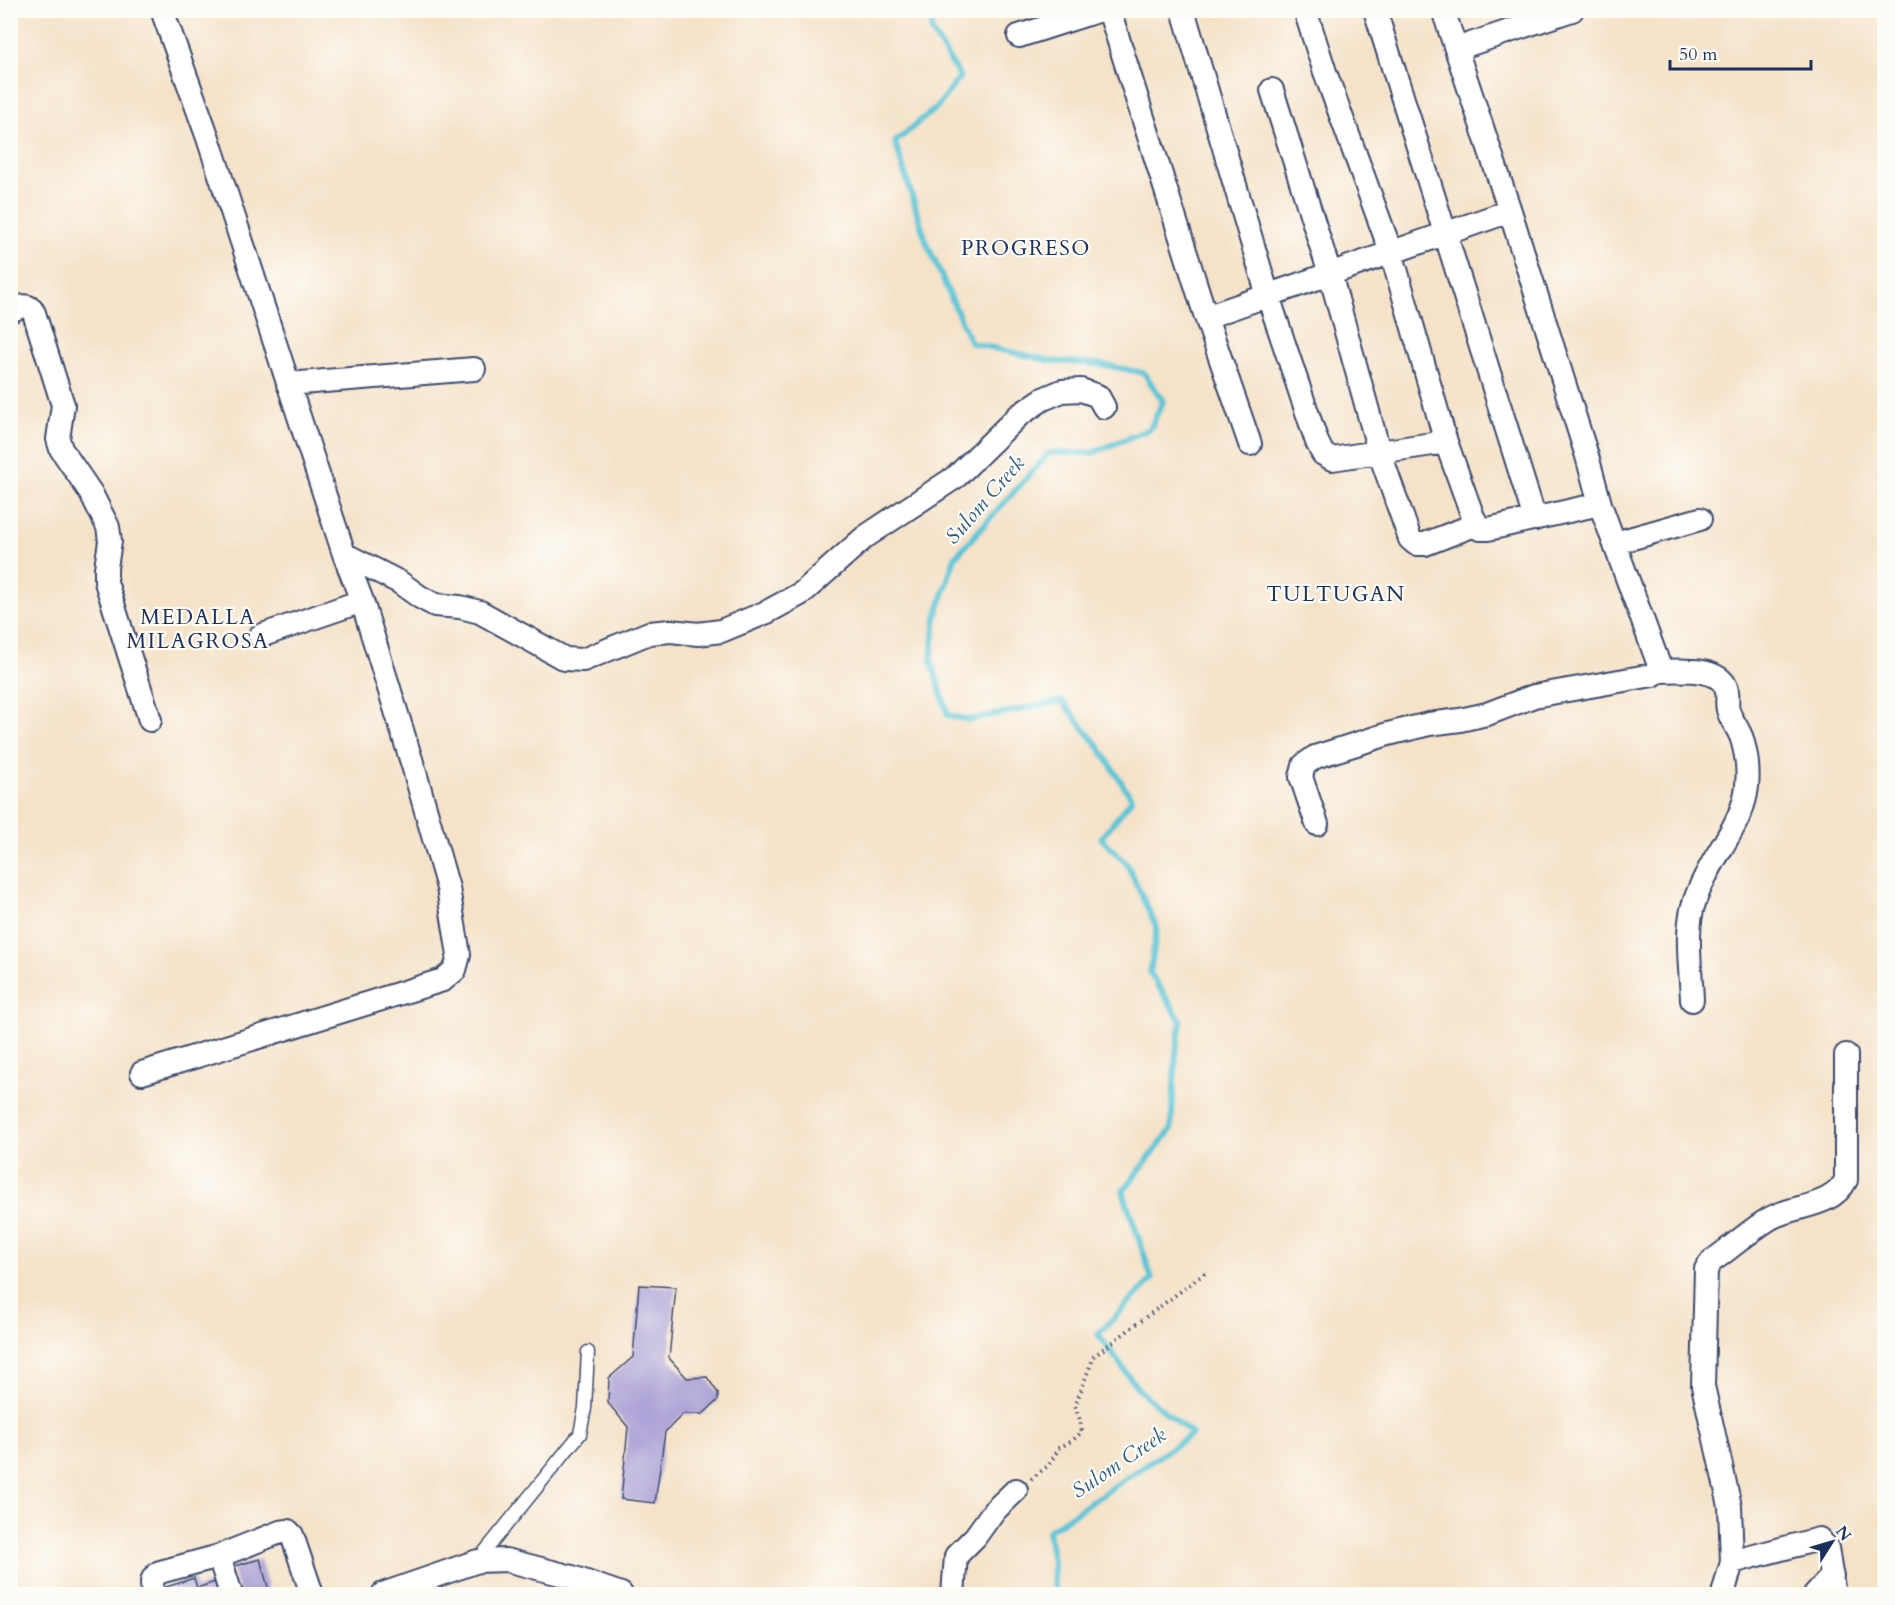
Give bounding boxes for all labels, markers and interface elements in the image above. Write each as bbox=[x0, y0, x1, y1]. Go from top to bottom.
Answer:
scale bar bbox=[1670, 33, 1811, 71]
text: 50 m bbox=[1679, 42, 1718, 67]
district label: PROGRESO bbox=[961, 234, 1091, 263]
water label: Sulom Creek bbox=[938, 449, 1032, 550]
district label: TULTUGAN bbox=[1266, 580, 1406, 609]
district label: MEDALLA MILAGROSA bbox=[127, 603, 269, 656]
water label: Sulom Creek bbox=[1066, 1420, 1173, 1505]
north arrow bbox=[1802, 1512, 1862, 1572]
text: N bbox=[1830, 1521, 1856, 1546]

